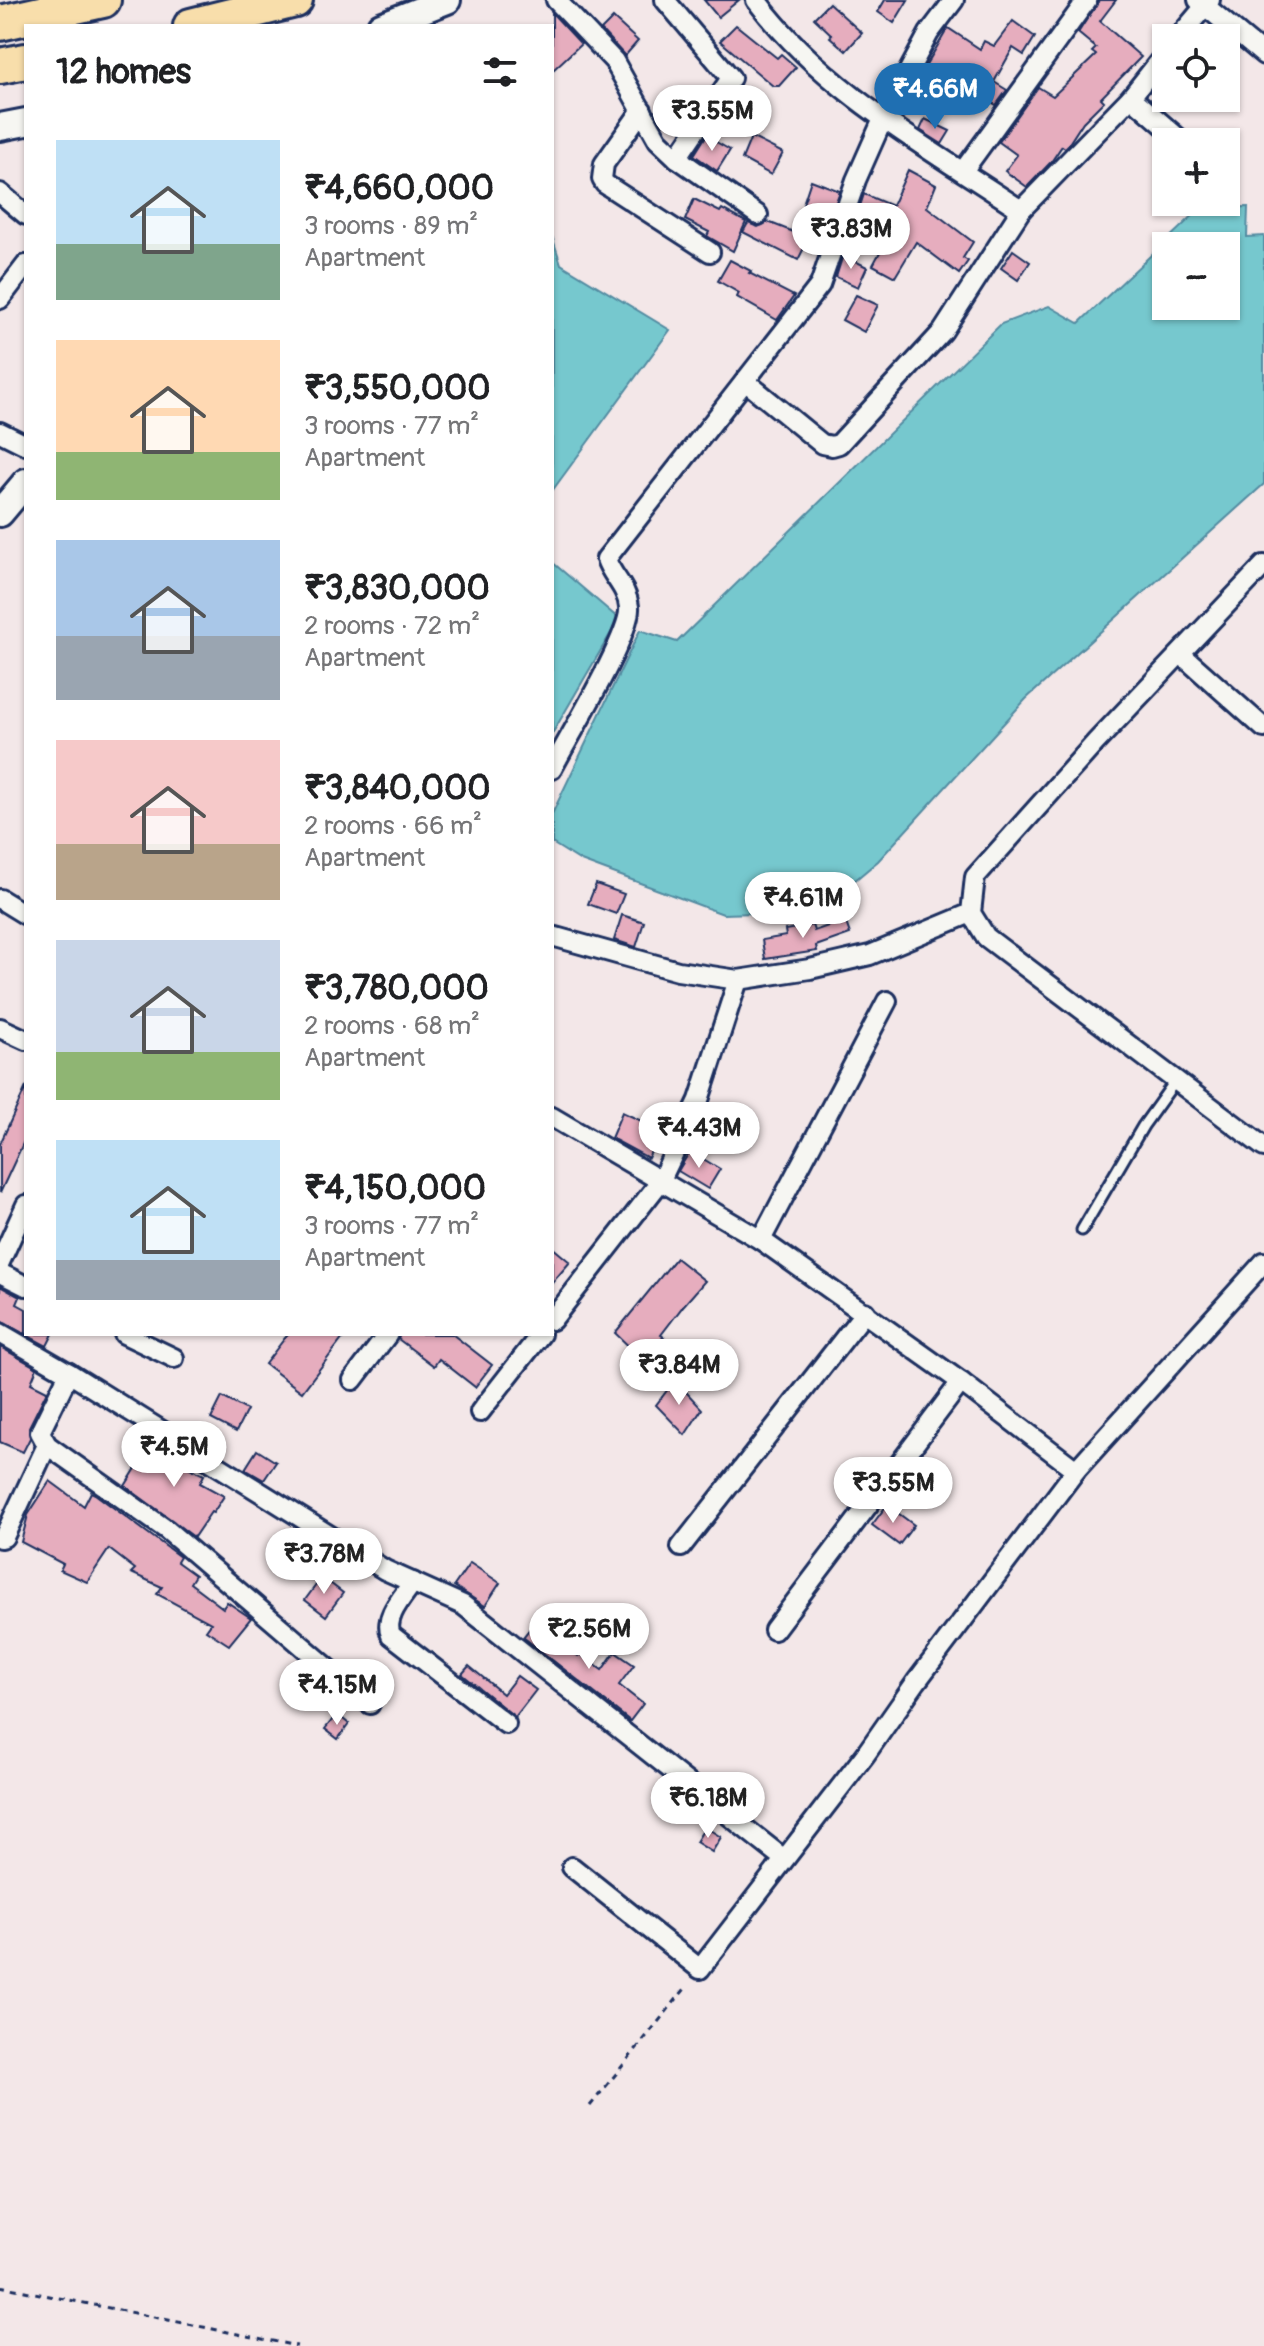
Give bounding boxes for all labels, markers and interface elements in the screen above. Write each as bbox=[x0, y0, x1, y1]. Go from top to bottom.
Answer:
map controls bbox=[1152, 24, 1240, 320]
button: locate bbox=[1152, 24, 1240, 112]
icon: filters bbox=[478, 50, 522, 94]
text: 12 homes bbox=[56, 51, 191, 94]
pin: ₹4.66M bbox=[870, 63, 1000, 131]
text: ₹4.66M bbox=[892, 73, 978, 105]
pin: ₹3.55M bbox=[647, 85, 777, 153]
text: ₹3.55M bbox=[671, 95, 753, 127]
button: + bbox=[1152, 128, 1240, 216]
text: ₹4,660,000 bbox=[304, 167, 494, 210]
icon: home bbox=[120, 172, 216, 268]
pin: ₹3.83M bbox=[786, 203, 916, 271]
text: 3 rooms · 89 m² bbox=[304, 210, 478, 242]
text: ₹3.83M bbox=[810, 213, 892, 245]
button: − bbox=[1152, 232, 1240, 320]
text: Apartment bbox=[304, 242, 425, 274]
text: ₹3,550,000 bbox=[304, 367, 490, 410]
icon: home bbox=[120, 372, 216, 468]
text: 3 rooms · 77 m² bbox=[304, 410, 479, 442]
text: Apartment bbox=[304, 442, 425, 474]
text: ₹3,830,000 bbox=[304, 567, 490, 610]
icon: home bbox=[120, 572, 216, 668]
text: 2 rooms · 72 m² bbox=[304, 610, 480, 642]
text: Apartment bbox=[304, 642, 425, 674]
text: ₹3,840,000 bbox=[304, 767, 490, 810]
icon: home bbox=[120, 772, 216, 868]
text: 2 rooms · 66 m² bbox=[304, 810, 482, 842]
text: Apartment bbox=[304, 842, 425, 874]
pin: ₹4.61M bbox=[738, 872, 868, 940]
text: ₹4.61M bbox=[763, 882, 843, 914]
text: ₹3,780,000 bbox=[304, 967, 489, 1010]
icon: home bbox=[120, 972, 216, 1068]
text: 2 rooms · 68 m² bbox=[304, 1010, 480, 1042]
text: Apartment bbox=[304, 1042, 425, 1074]
pin: ₹4.43M bbox=[634, 1102, 764, 1170]
text: ₹4.43M bbox=[657, 1112, 741, 1144]
text: ₹4,150,000 bbox=[304, 1167, 486, 1210]
icon: home bbox=[120, 1172, 216, 1268]
text: 3 rooms · 77 m² bbox=[304, 1210, 479, 1242]
text: Apartment bbox=[304, 1242, 425, 1274]
pin: ₹3.84M bbox=[614, 1339, 744, 1407]
text: ₹3.84M bbox=[638, 1349, 720, 1381]
pin: ₹4.5M bbox=[118, 1421, 230, 1489]
text: ₹4.5M bbox=[139, 1431, 209, 1463]
pin: ₹3.55M bbox=[828, 1457, 958, 1525]
text: ₹3.55M bbox=[852, 1467, 934, 1499]
pin: ₹3.78M bbox=[259, 1528, 389, 1596]
text: ₹3.78M bbox=[283, 1538, 365, 1570]
pin: ₹2.56M bbox=[524, 1603, 654, 1671]
text: ₹2.56M bbox=[547, 1613, 631, 1645]
pin: ₹4.15M bbox=[272, 1659, 402, 1727]
text: ₹4.15M bbox=[297, 1669, 377, 1701]
pin: ₹6.18M bbox=[643, 1772, 773, 1840]
text: ₹6.18M bbox=[669, 1782, 747, 1814]

